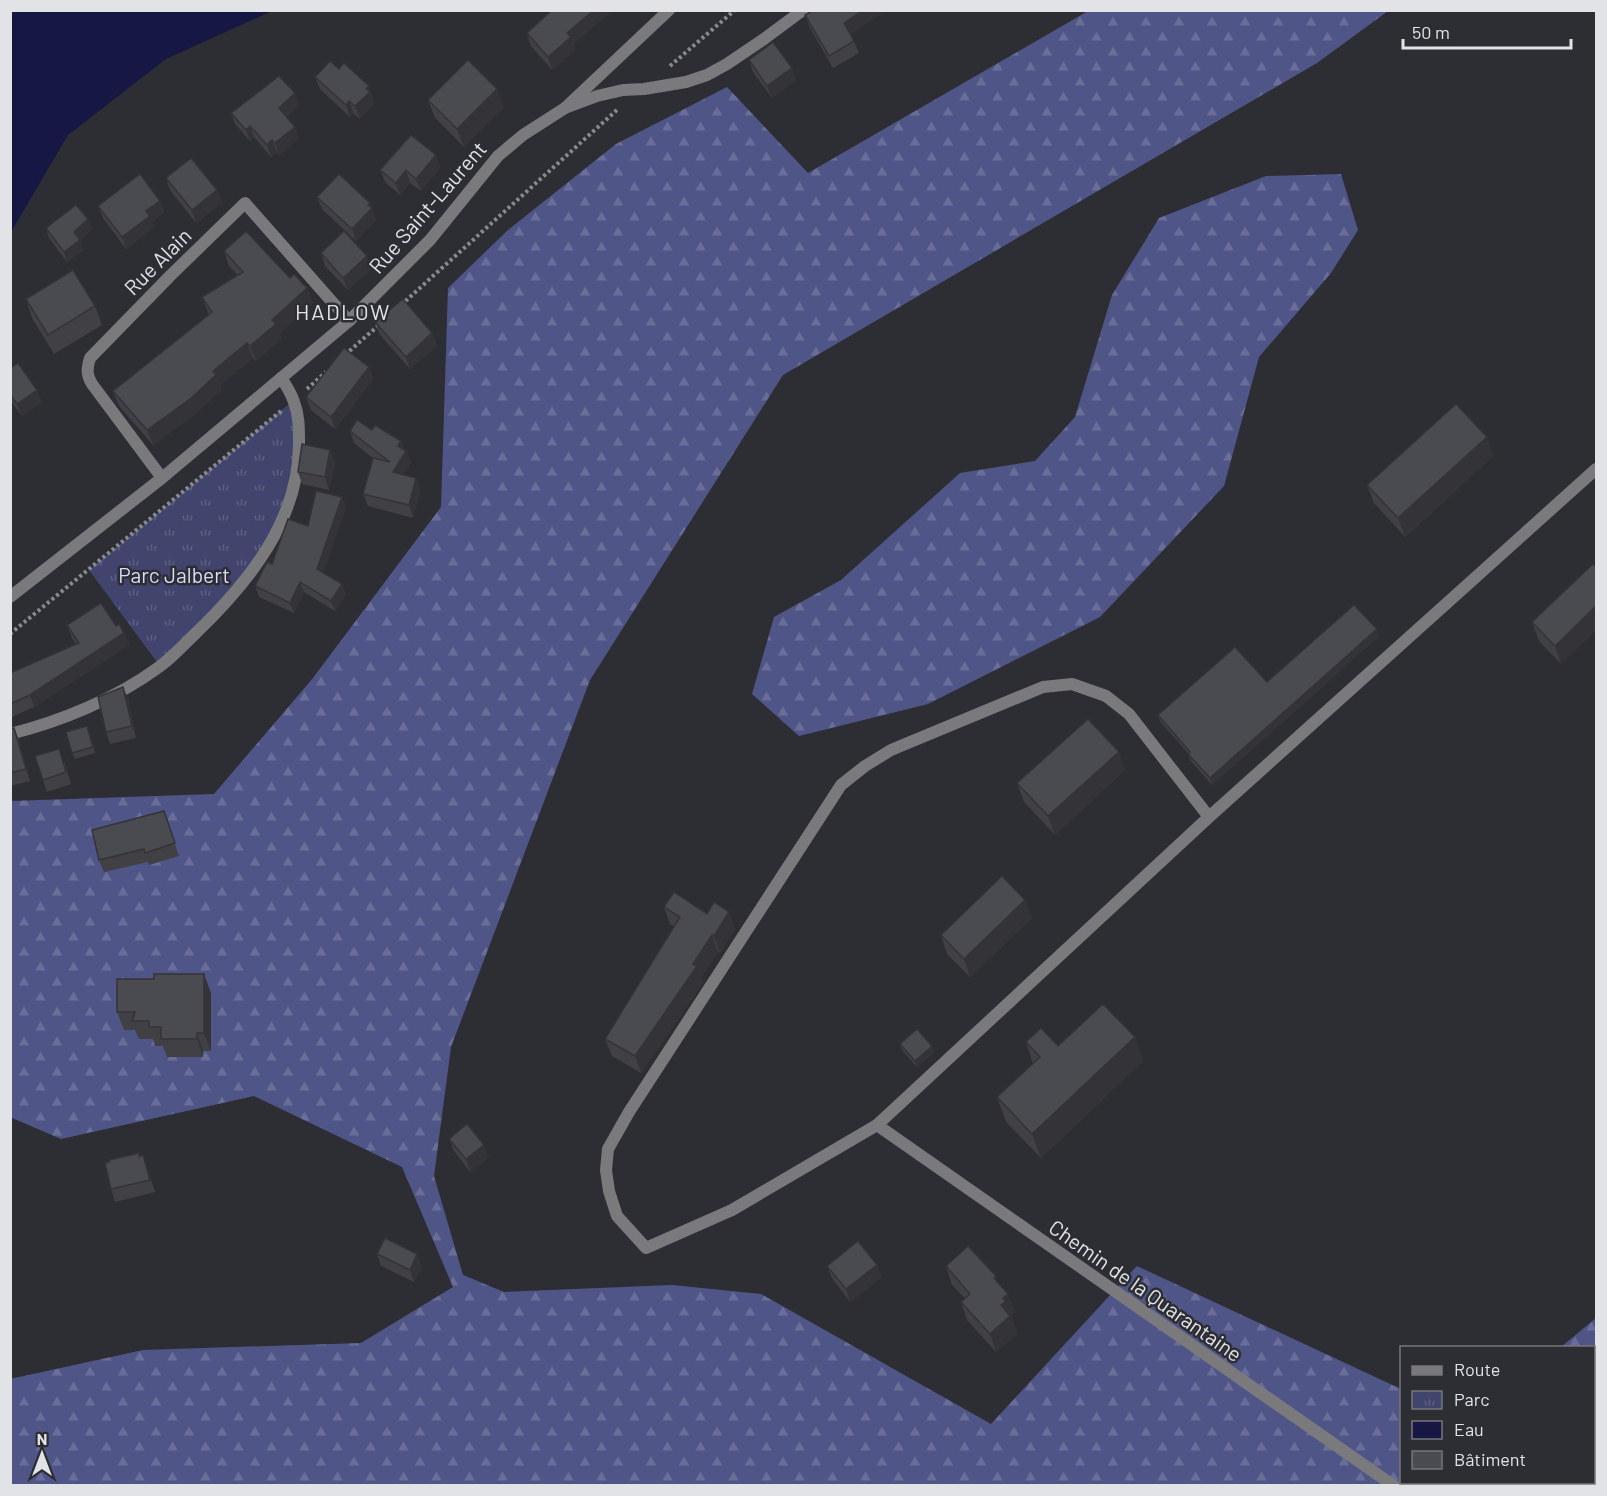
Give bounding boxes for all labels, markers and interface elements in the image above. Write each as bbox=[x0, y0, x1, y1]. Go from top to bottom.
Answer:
scale bar bbox=[1403, 12, 1571, 50]
text: 50 m bbox=[1412, 21, 1450, 43]
street label: Rue Saint-Laurent bbox=[363, 136, 491, 278]
street label: Rue Alain bbox=[118, 222, 196, 300]
district label: HADLOW bbox=[295, 298, 391, 324]
park label: Parc Jalbert bbox=[118, 562, 230, 587]
street label: Chemin de la Quarantaine bbox=[1045, 1214, 1247, 1366]
legend bbox=[1400, 1346, 1595, 1484]
text: Route bbox=[1454, 1358, 1500, 1380]
text: Parc bbox=[1454, 1388, 1490, 1410]
text: Eau bbox=[1454, 1418, 1484, 1440]
north arrow bbox=[12, 1424, 72, 1484]
text: N bbox=[37, 1429, 47, 1448]
text: Bâtiment bbox=[1454, 1448, 1526, 1470]

